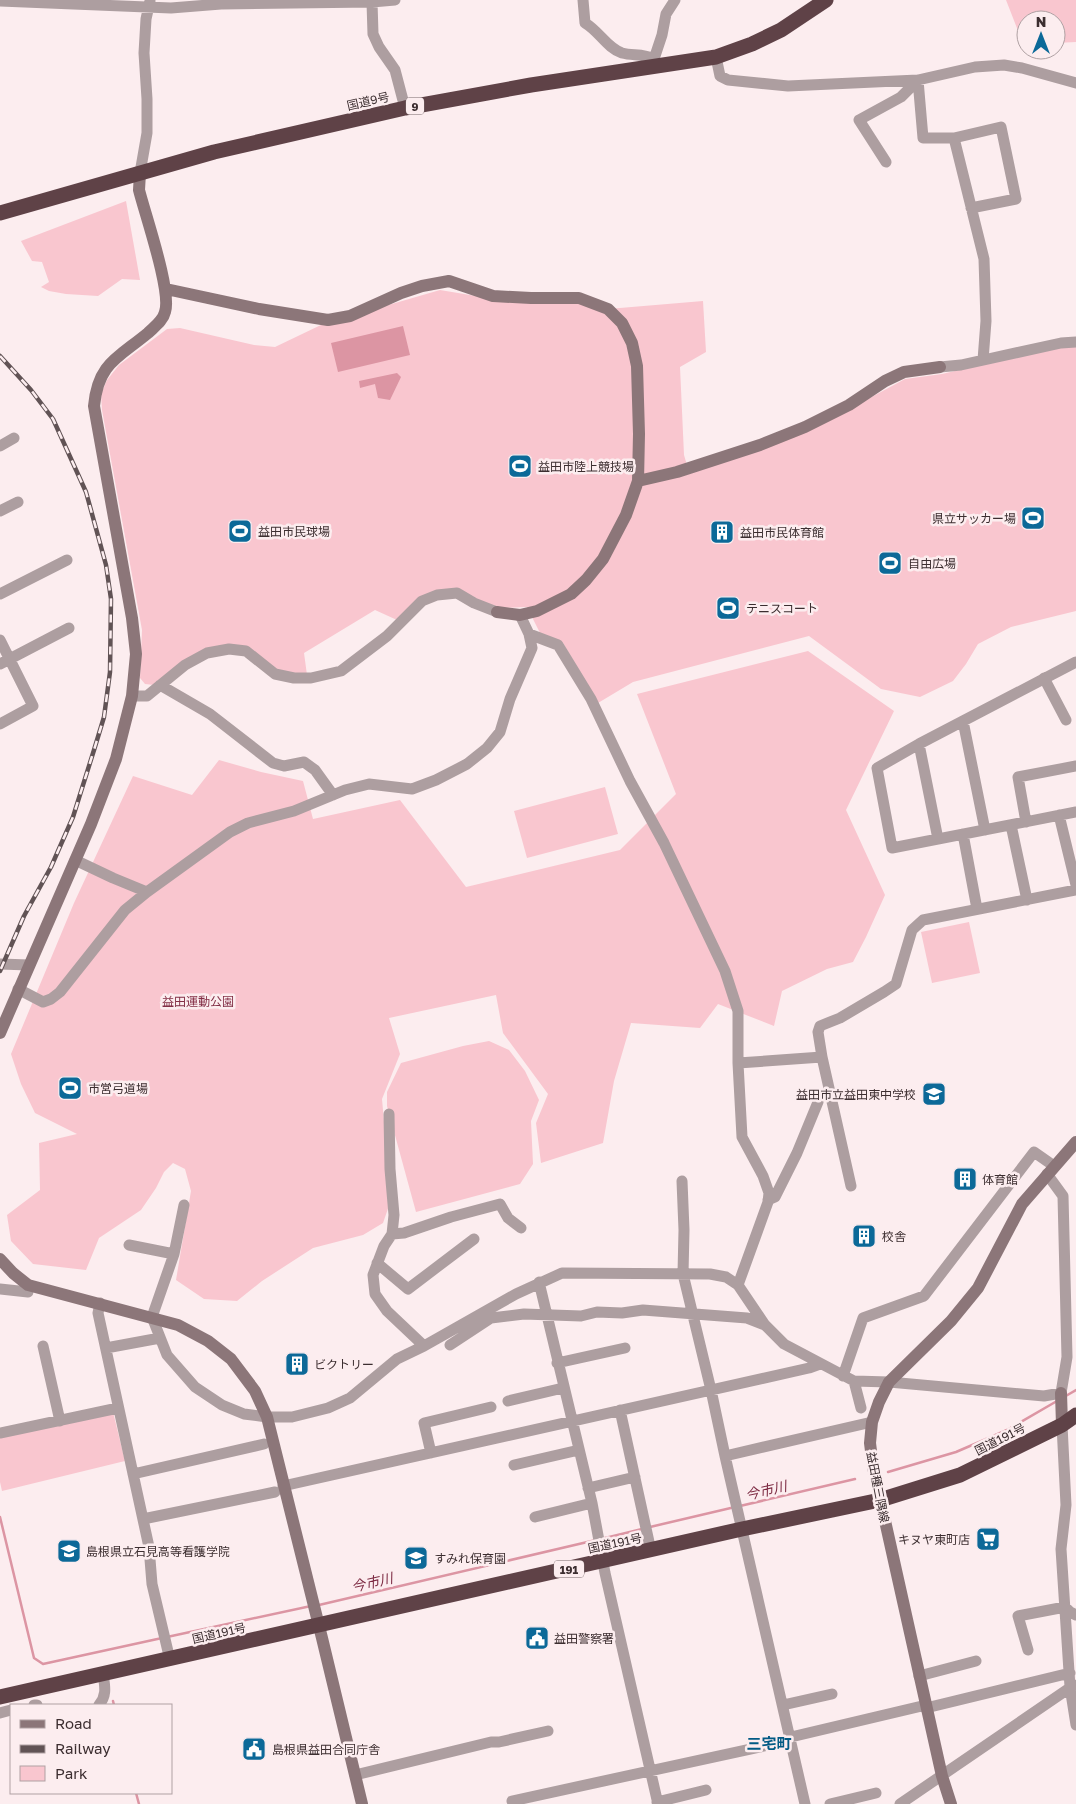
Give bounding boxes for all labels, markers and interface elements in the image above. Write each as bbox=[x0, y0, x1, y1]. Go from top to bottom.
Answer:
north arrow bbox=[1016, 10, 1066, 60]
text: N bbox=[1036, 13, 1046, 30]
street label: 国道9号 bbox=[345, 89, 391, 113]
road number: 9 bbox=[406, 98, 424, 114]
sports icon: 益田市陸上競技場 bbox=[507, 453, 533, 479]
place label: 益田市陸上競技場 bbox=[538, 459, 634, 474]
sports icon: 県立サッカー場 bbox=[1020, 505, 1046, 531]
place label: 県立サッカー場 bbox=[932, 511, 1016, 526]
sports icon: 益田市民球場 bbox=[227, 518, 253, 544]
building icon: 益田市民体育館 bbox=[709, 519, 735, 545]
place label: 益田市民球場 bbox=[258, 524, 330, 539]
place label: 益田市民体育館 bbox=[740, 525, 824, 540]
sports icon: 自由広場 bbox=[877, 550, 903, 576]
place label: 自由広場 bbox=[908, 556, 956, 571]
sports icon: テニスコート bbox=[715, 595, 741, 621]
place label: テニスコート bbox=[746, 601, 818, 616]
park label: 益田運動公園 bbox=[162, 994, 234, 1009]
sports icon: 市営弓道場 bbox=[57, 1075, 83, 1101]
place label: 市営弓道場 bbox=[88, 1081, 148, 1096]
school or university icon: 益田市立益田東中学校 bbox=[921, 1081, 947, 1107]
place label: 益田市立益田東中学校 bbox=[796, 1087, 916, 1102]
building icon: 体育館 bbox=[952, 1166, 978, 1192]
place label: 体育館 bbox=[982, 1172, 1018, 1187]
building icon: 校舎 bbox=[851, 1223, 877, 1249]
place label: 校舎 bbox=[882, 1229, 906, 1244]
building icon: ビクトリー bbox=[284, 1351, 310, 1377]
place label: ビクトリー bbox=[314, 1357, 374, 1372]
street label: 国道191号 bbox=[972, 1420, 1028, 1458]
street label: 益田種三隅線 bbox=[864, 1450, 892, 1524]
water label: 今市川 bbox=[744, 1477, 790, 1503]
supermarket icon: キヌヤ東町店 bbox=[975, 1526, 1001, 1552]
street label: 国道191号 bbox=[587, 1530, 643, 1556]
place label: キヌヤ東町店 bbox=[898, 1532, 970, 1547]
school or university icon: 島根県立石見高等看護学院 bbox=[56, 1538, 82, 1564]
place label: 島根県立石見高等看護学院 bbox=[86, 1544, 230, 1559]
school or university icon: すみれ保育園 bbox=[403, 1545, 429, 1571]
place label: すみれ保育園 bbox=[434, 1551, 506, 1566]
road number: 191 bbox=[554, 1560, 584, 1578]
water label: 今市川 bbox=[350, 1569, 396, 1595]
street label: 国道191号 bbox=[191, 1620, 247, 1646]
public building icon: 益田警察署 bbox=[524, 1625, 550, 1651]
place label: 益田警察署 bbox=[554, 1631, 614, 1646]
legend bbox=[10, 1704, 172, 1794]
text: Road bbox=[55, 1714, 92, 1732]
district label: 三宅町 bbox=[746, 1734, 792, 1752]
public building icon: 島根県益田合同庁舎 bbox=[241, 1736, 267, 1762]
text: Railway bbox=[55, 1739, 111, 1757]
place label: 島根県益田合同庁舎 bbox=[272, 1742, 380, 1757]
text: Park bbox=[55, 1764, 88, 1782]

